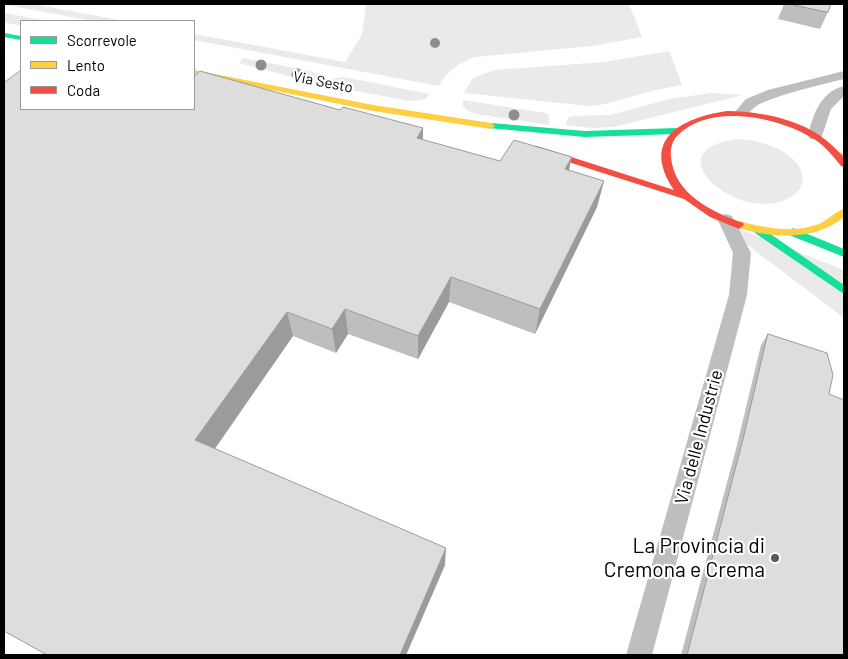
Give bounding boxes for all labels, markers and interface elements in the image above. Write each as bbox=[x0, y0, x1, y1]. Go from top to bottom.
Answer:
legend bbox=[20, 20, 195, 110]
text: Scorrevole bbox=[67, 31, 137, 49]
text: Lento bbox=[67, 56, 105, 74]
street label: Via Sesto bbox=[292, 67, 354, 97]
text: Coda bbox=[67, 81, 100, 99]
street label: Via delle Industrie bbox=[671, 367, 727, 507]
place label: La Provincia di Cremona e Crema bbox=[604, 533, 765, 583]
marker: La Provincia di Cremona e Crema bbox=[769, 552, 781, 564]

